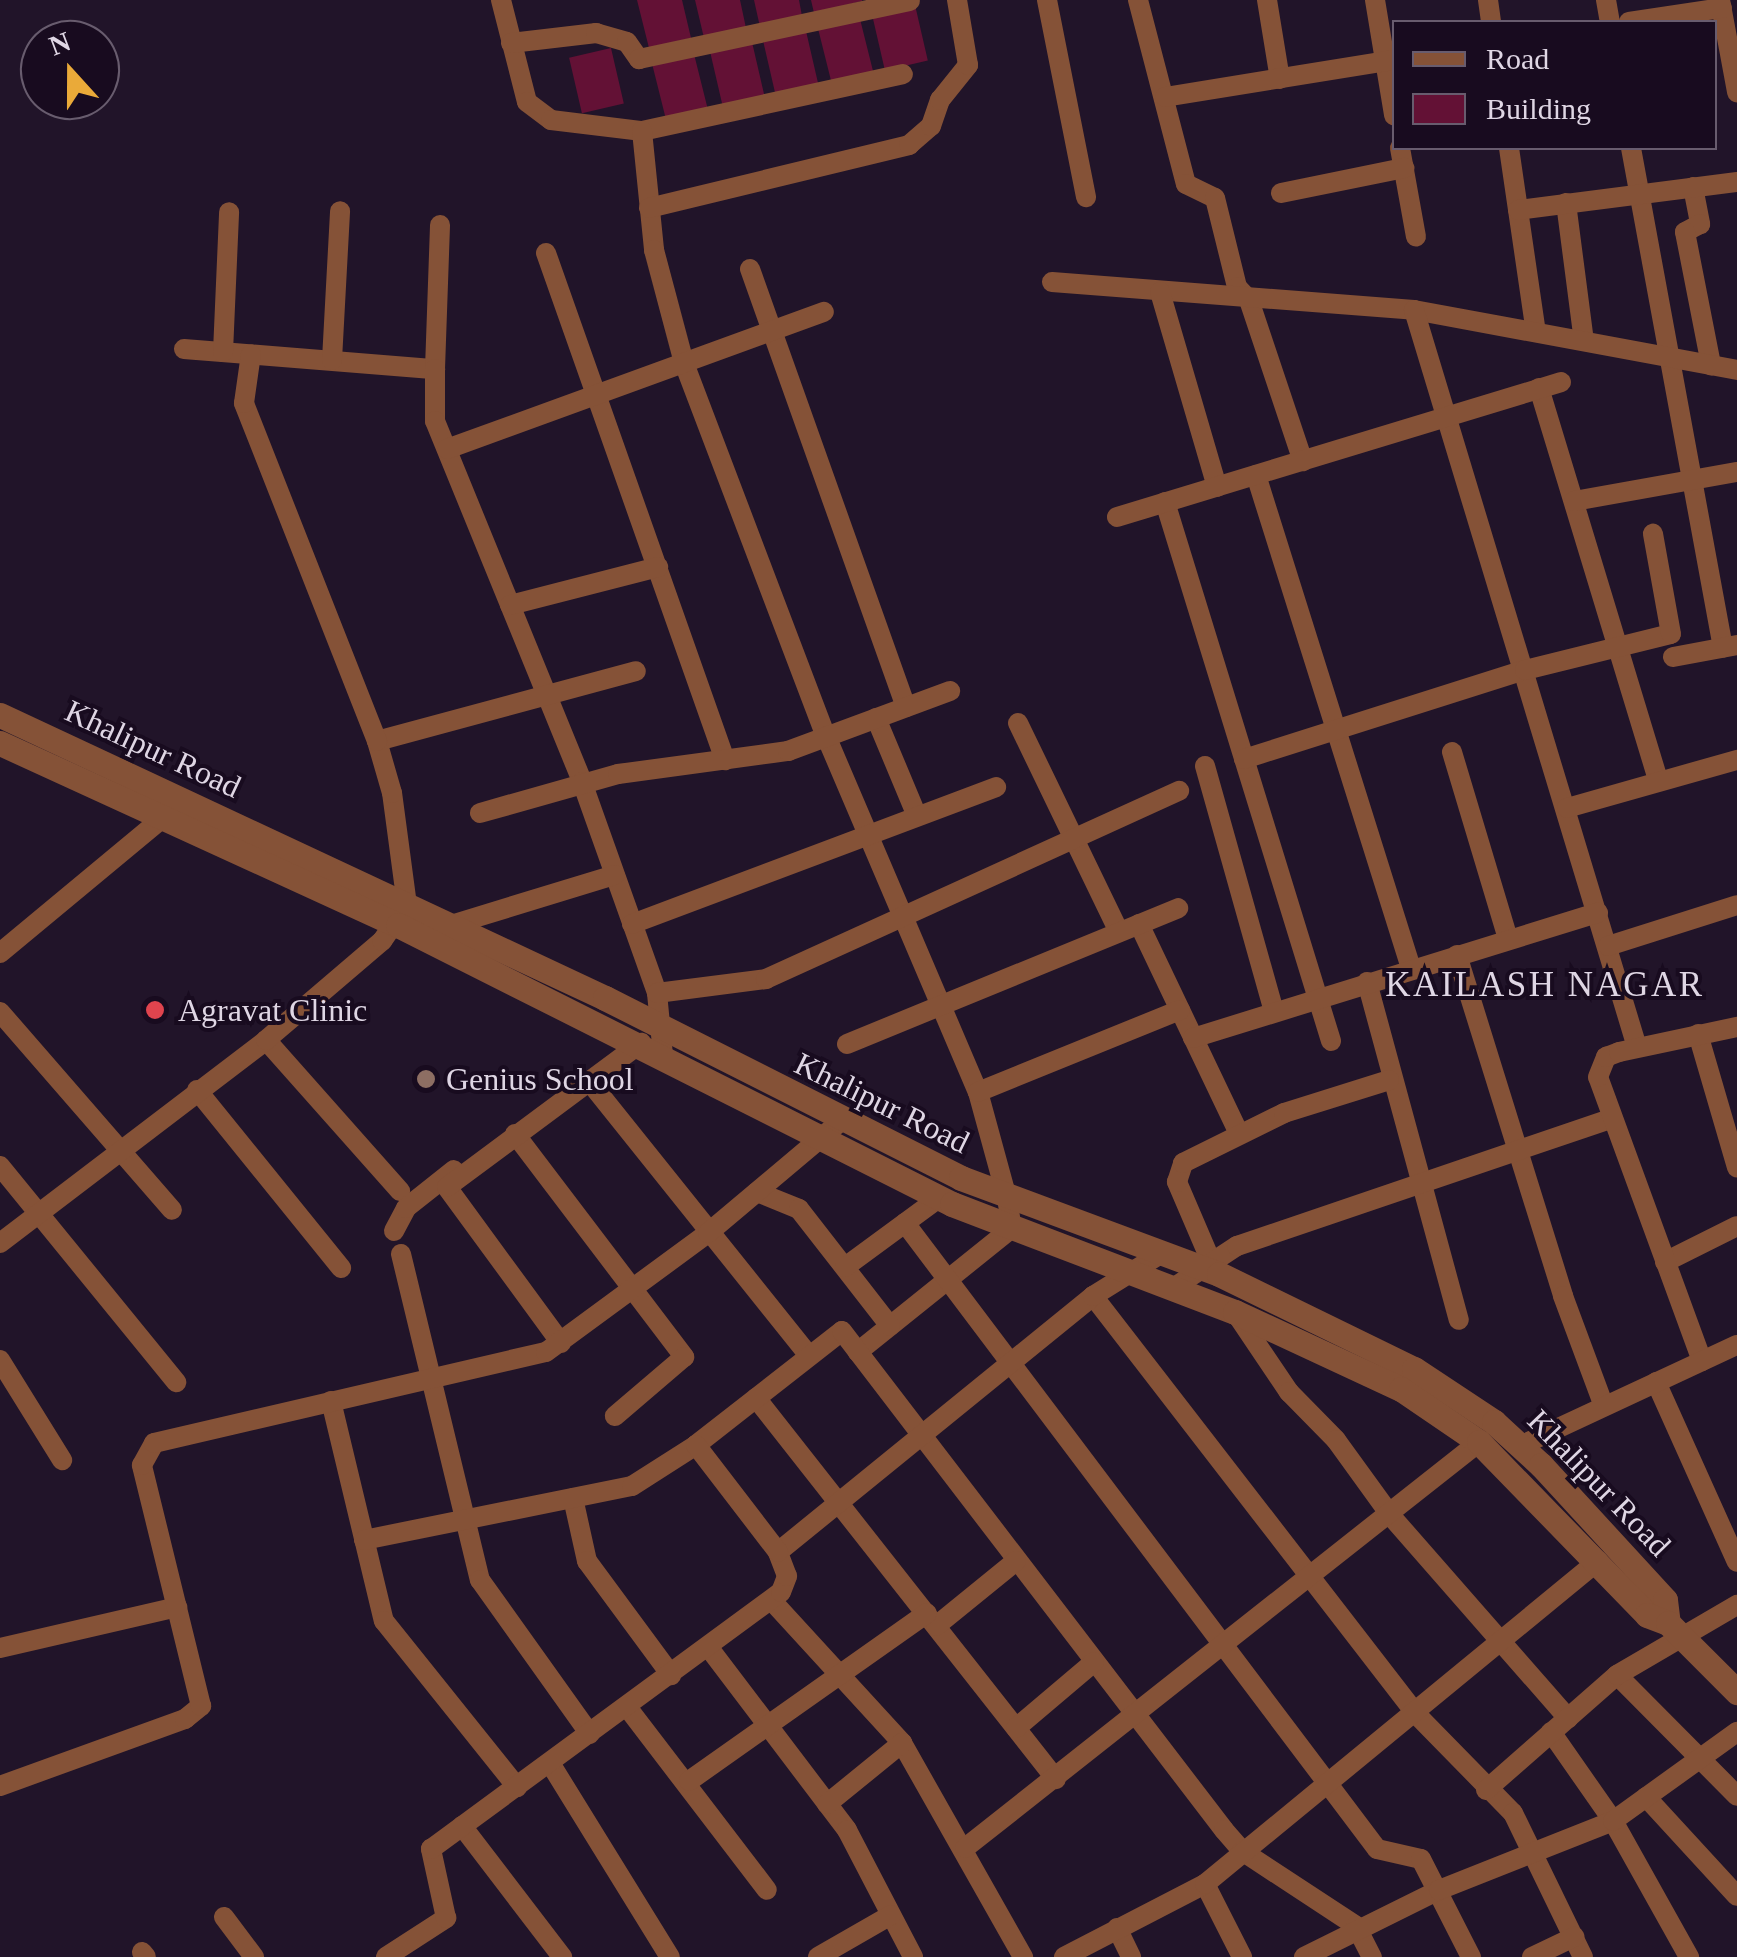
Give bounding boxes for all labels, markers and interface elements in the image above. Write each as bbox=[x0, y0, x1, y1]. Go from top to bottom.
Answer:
north arrow bbox=[20, 20, 120, 120]
legend bbox=[1392, 20, 1717, 150]
text: N bbox=[45, 25, 75, 61]
text: Road bbox=[1486, 42, 1549, 75]
text: Building bbox=[1486, 92, 1591, 125]
street label: Khalipur Road bbox=[59, 692, 247, 806]
district label: KAILASH NAGAR bbox=[1385, 964, 1705, 1006]
place label: Agravat Clinic bbox=[178, 991, 367, 1029]
marker: Agravat Clinic bbox=[142, 997, 168, 1023]
street label: Khalipur Road bbox=[789, 1044, 975, 1162]
place label: Genius School bbox=[446, 1060, 634, 1098]
marker: Genius School bbox=[415, 1068, 437, 1090]
street label: Khalipur Road bbox=[1519, 1402, 1679, 1564]

